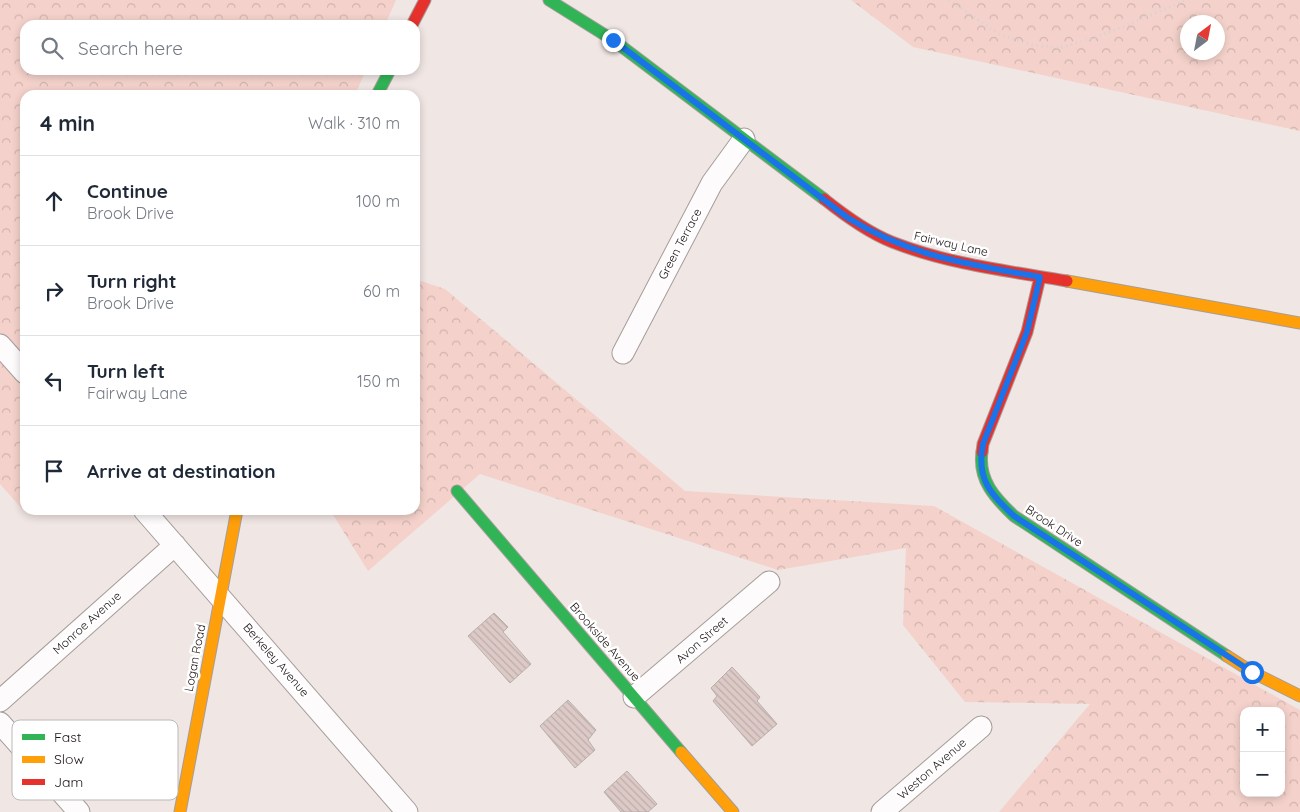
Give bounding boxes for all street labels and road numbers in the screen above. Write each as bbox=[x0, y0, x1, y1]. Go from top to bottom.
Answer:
street label: Green Terrace bbox=[655, 205, 705, 282]
street label: Fairway Lane bbox=[913, 228, 990, 259]
street label: Brook Drive bbox=[1023, 502, 1086, 550]
street label: Monroe Avenue bbox=[49, 588, 124, 657]
street label: Brookside Avenue bbox=[567, 599, 644, 684]
street label: Avon Street bbox=[673, 613, 731, 666]
street label: Berkeley Avenue bbox=[240, 620, 313, 700]
street label: Logan Road bbox=[181, 623, 208, 693]
street label: Weston Avenue bbox=[894, 735, 969, 803]

